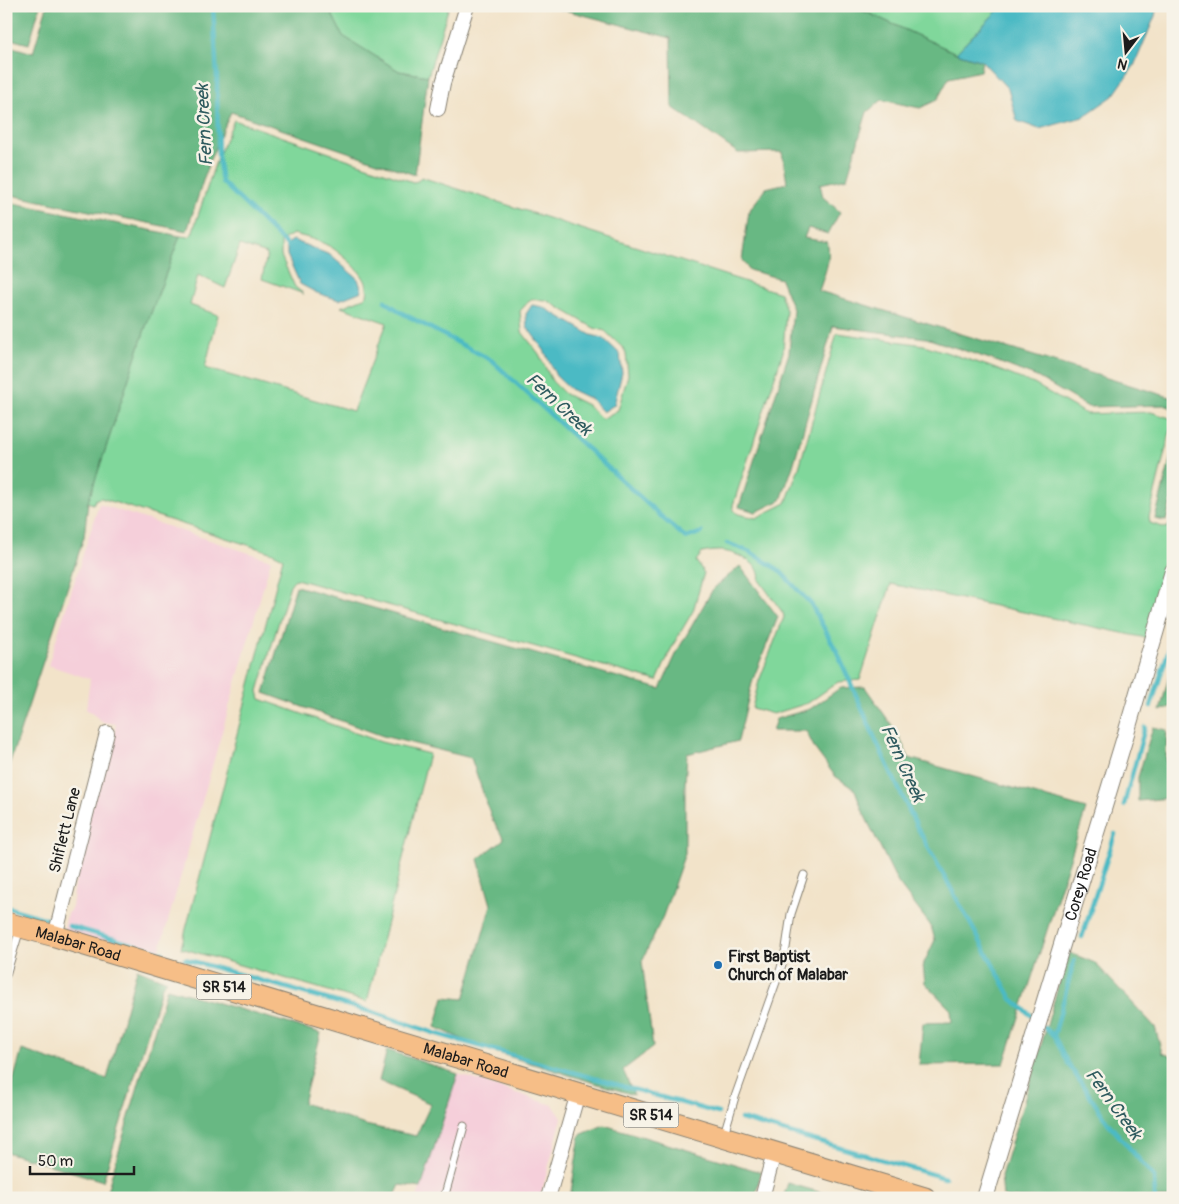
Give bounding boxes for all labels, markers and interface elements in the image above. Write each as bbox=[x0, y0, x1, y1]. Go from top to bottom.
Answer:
north arrow bbox=[1102, 28, 1152, 78]
text: N bbox=[1116, 55, 1129, 73]
water label: Fern Creek bbox=[191, 82, 218, 167]
water label: Fern Creek bbox=[521, 368, 598, 442]
water label: Fern Creek bbox=[875, 721, 930, 807]
street label: Shiflett Lane bbox=[45, 785, 85, 875]
street label: Corey Road bbox=[1061, 846, 1102, 923]
street label: Malabar Road bbox=[33, 922, 123, 966]
place label: First Baptist Church of Malabar bbox=[728, 947, 848, 985]
marker: First Baptist Church of Malabar bbox=[712, 959, 724, 971]
road number: SR 514 bbox=[196, 974, 252, 1000]
street label: Malabar Road bbox=[421, 1038, 511, 1083]
water label: Fern Creek bbox=[1080, 1064, 1148, 1145]
road number: SR 514 bbox=[624, 1102, 678, 1128]
scale bar bbox=[30, 1144, 134, 1176]
text: 50 m bbox=[38, 1152, 73, 1171]

